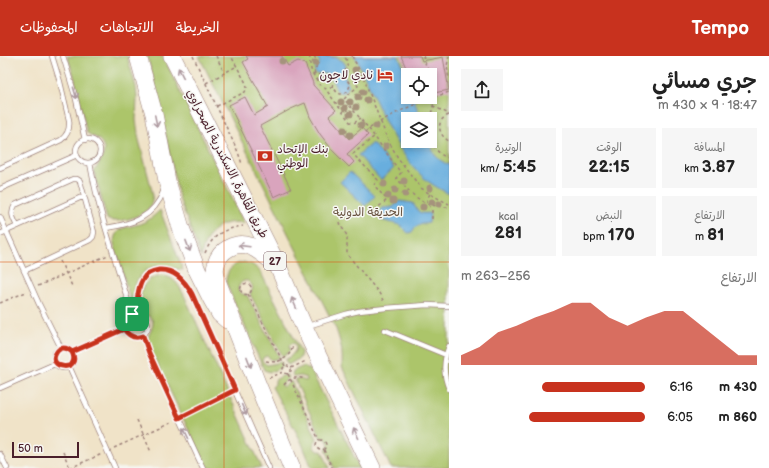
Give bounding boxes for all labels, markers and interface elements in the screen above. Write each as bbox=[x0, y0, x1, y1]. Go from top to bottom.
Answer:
text: Tempo bbox=[691, 17, 749, 40]
text: المحفوظات bbox=[20, 19, 78, 36]
text: الاتجاهات bbox=[100, 19, 154, 36]
text: الخريطة bbox=[176, 19, 219, 36]
hotel icon: نادي لاجون bbox=[376, 66, 394, 84]
one-way arrow bbox=[177, 67, 184, 79]
place label: نادي لاجون bbox=[319, 68, 373, 84]
map controls bbox=[401, 68, 437, 148]
button: locate bbox=[401, 68, 437, 104]
text: جري مسائي bbox=[652, 68, 757, 95]
button: share bbox=[461, 69, 503, 111]
one-way arrow bbox=[72, 87, 79, 100]
street label: طريق القاهرة, الاسكندرية الصحراوي bbox=[182, 87, 271, 242]
text: 18:47 · 9 × 430 m bbox=[658, 97, 757, 113]
button: layers bbox=[401, 112, 437, 148]
one-way arrow bbox=[152, 114, 160, 127]
text: الوتيرة bbox=[495, 141, 522, 154]
text: الوقت bbox=[596, 141, 622, 154]
text: المسافة bbox=[694, 141, 725, 154]
place label: بنك الإتحاد الوطني bbox=[277, 142, 329, 174]
bank icon: بنك الإتحاد الوطني bbox=[256, 147, 274, 165]
text: 5:45 bbox=[503, 157, 536, 177]
text: 22:15 bbox=[588, 157, 630, 177]
text: 3.87 bbox=[702, 157, 735, 177]
text: /km bbox=[480, 162, 503, 175]
text: km bbox=[684, 162, 702, 175]
park label: الحديقة الدولية bbox=[333, 205, 403, 220]
text: النبض bbox=[596, 209, 622, 222]
text: الارتفاع bbox=[694, 209, 725, 222]
text: kcal bbox=[498, 210, 518, 223]
text: 281 bbox=[495, 223, 522, 243]
text: 170 bbox=[608, 225, 635, 245]
text: 81 bbox=[707, 225, 724, 245]
text: bpm bbox=[583, 230, 608, 243]
text: m bbox=[695, 230, 707, 243]
one-way arrow bbox=[184, 240, 192, 252]
one-way arrow bbox=[238, 242, 251, 250]
road number: 27 bbox=[264, 252, 286, 270]
text: 256–263 m bbox=[461, 268, 531, 284]
text: الارتفاع bbox=[721, 270, 757, 286]
pin bbox=[115, 297, 149, 331]
one-way arrow bbox=[290, 297, 297, 309]
icon: arrive bbox=[121, 303, 143, 325]
one-way arrow bbox=[245, 356, 253, 368]
text: 6:16 bbox=[669, 379, 693, 395]
text: 430 m bbox=[719, 379, 757, 395]
one-way arrow bbox=[241, 404, 248, 416]
text: 6:05 bbox=[667, 409, 693, 425]
text: 860 m bbox=[719, 409, 757, 425]
one-way arrow bbox=[182, 427, 189, 439]
one-way arrow bbox=[352, 427, 359, 439]
scale bar bbox=[12, 440, 79, 459]
text: 50 m bbox=[18, 442, 43, 455]

